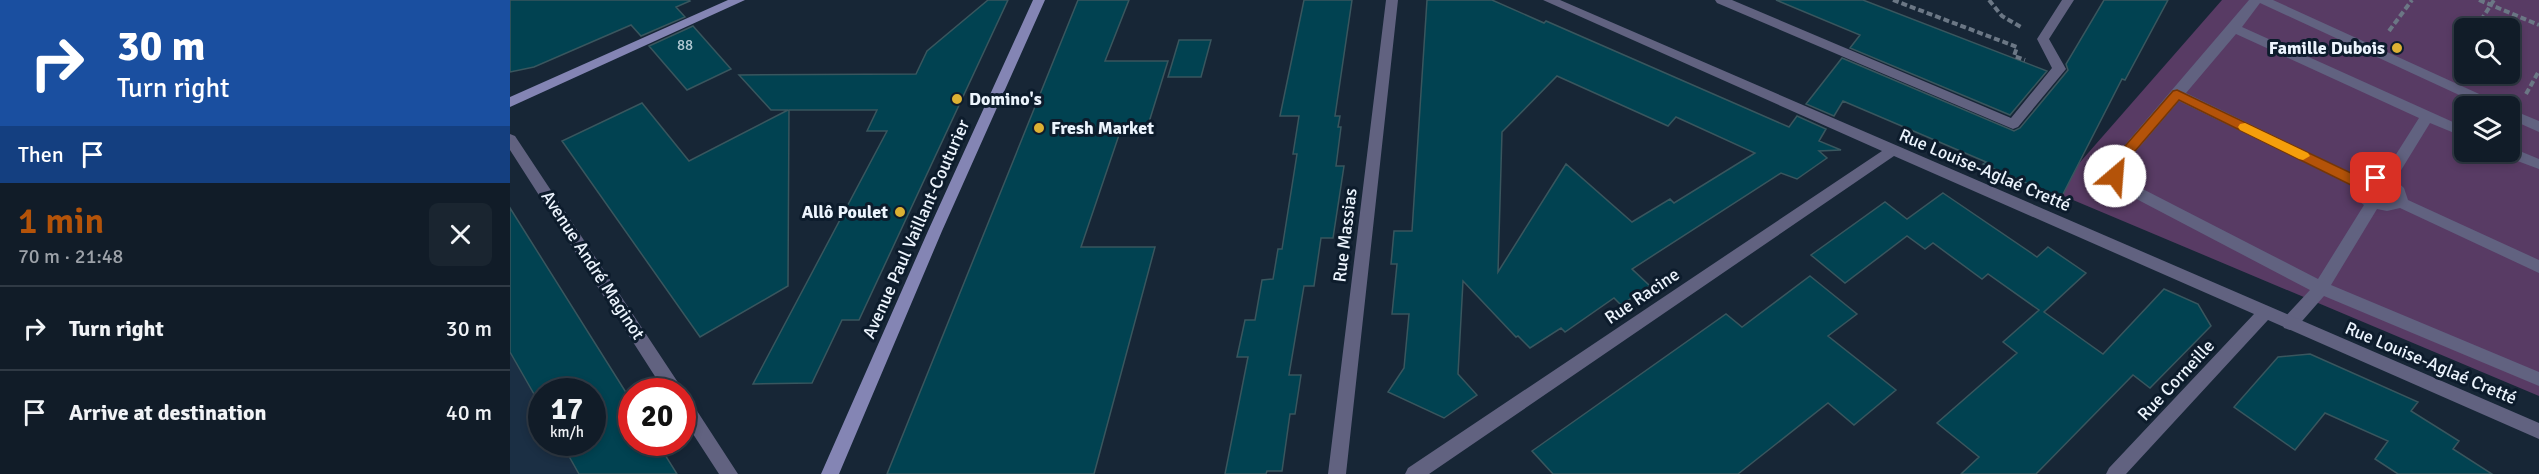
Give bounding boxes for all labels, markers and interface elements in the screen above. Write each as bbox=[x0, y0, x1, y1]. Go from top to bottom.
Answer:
map controls bbox=[2454, 18, 2520, 162]
button: search bbox=[2454, 18, 2520, 84]
text: 30 m bbox=[117, 21, 206, 72]
icon: right bbox=[18, 24, 96, 102]
house number: 88 bbox=[677, 36, 693, 54]
place label: Famille Dubois bbox=[2269, 37, 2385, 59]
marker: Famille Dubois bbox=[2390, 41, 2404, 55]
text: Turn right bbox=[117, 72, 230, 105]
place label: Domino's bbox=[969, 88, 1042, 110]
marker: Domino's bbox=[950, 92, 964, 106]
button: layers bbox=[2454, 96, 2520, 162]
street label: Avenue Paul Vaillant-Couturier bbox=[858, 116, 974, 342]
place label: Fresh Market bbox=[1051, 117, 1154, 139]
marker: Fresh Market bbox=[1032, 121, 1046, 135]
street label: Rue Louise-Aglaé Cretté bbox=[1896, 124, 2074, 216]
icon: arrive bbox=[76, 138, 109, 171]
text: Then bbox=[18, 141, 64, 168]
position arrow bbox=[2083, 144, 2147, 208]
pin bbox=[2350, 152, 2401, 203]
icon: arrive bbox=[2359, 161, 2392, 194]
street label: Avenue André Maginot bbox=[537, 186, 649, 344]
street label: Rue Massias bbox=[1328, 187, 1362, 283]
text: 1 min bbox=[18, 199, 104, 244]
place label: Allô Poulet bbox=[802, 201, 888, 223]
button: close bbox=[429, 203, 492, 266]
marker: Allô Poulet bbox=[893, 205, 907, 219]
text: 70 m · 21:48 bbox=[18, 244, 123, 269]
street label: Rue Racine bbox=[1600, 263, 1684, 329]
icon: right bbox=[18, 312, 51, 345]
text: Turn right bbox=[69, 315, 164, 342]
text: 30 m bbox=[446, 315, 492, 342]
street label: Rue Louise-Aglaé Cretté bbox=[2342, 317, 2520, 409]
street label: Rue Corneille bbox=[2133, 335, 2219, 425]
speed limit sign: 20 bbox=[618, 378, 696, 456]
text: 17 bbox=[551, 391, 583, 428]
icon: arrive bbox=[18, 396, 51, 429]
text: Arrive at destination bbox=[69, 399, 266, 426]
text: 40 m bbox=[446, 399, 492, 426]
text: km/h bbox=[550, 423, 584, 441]

